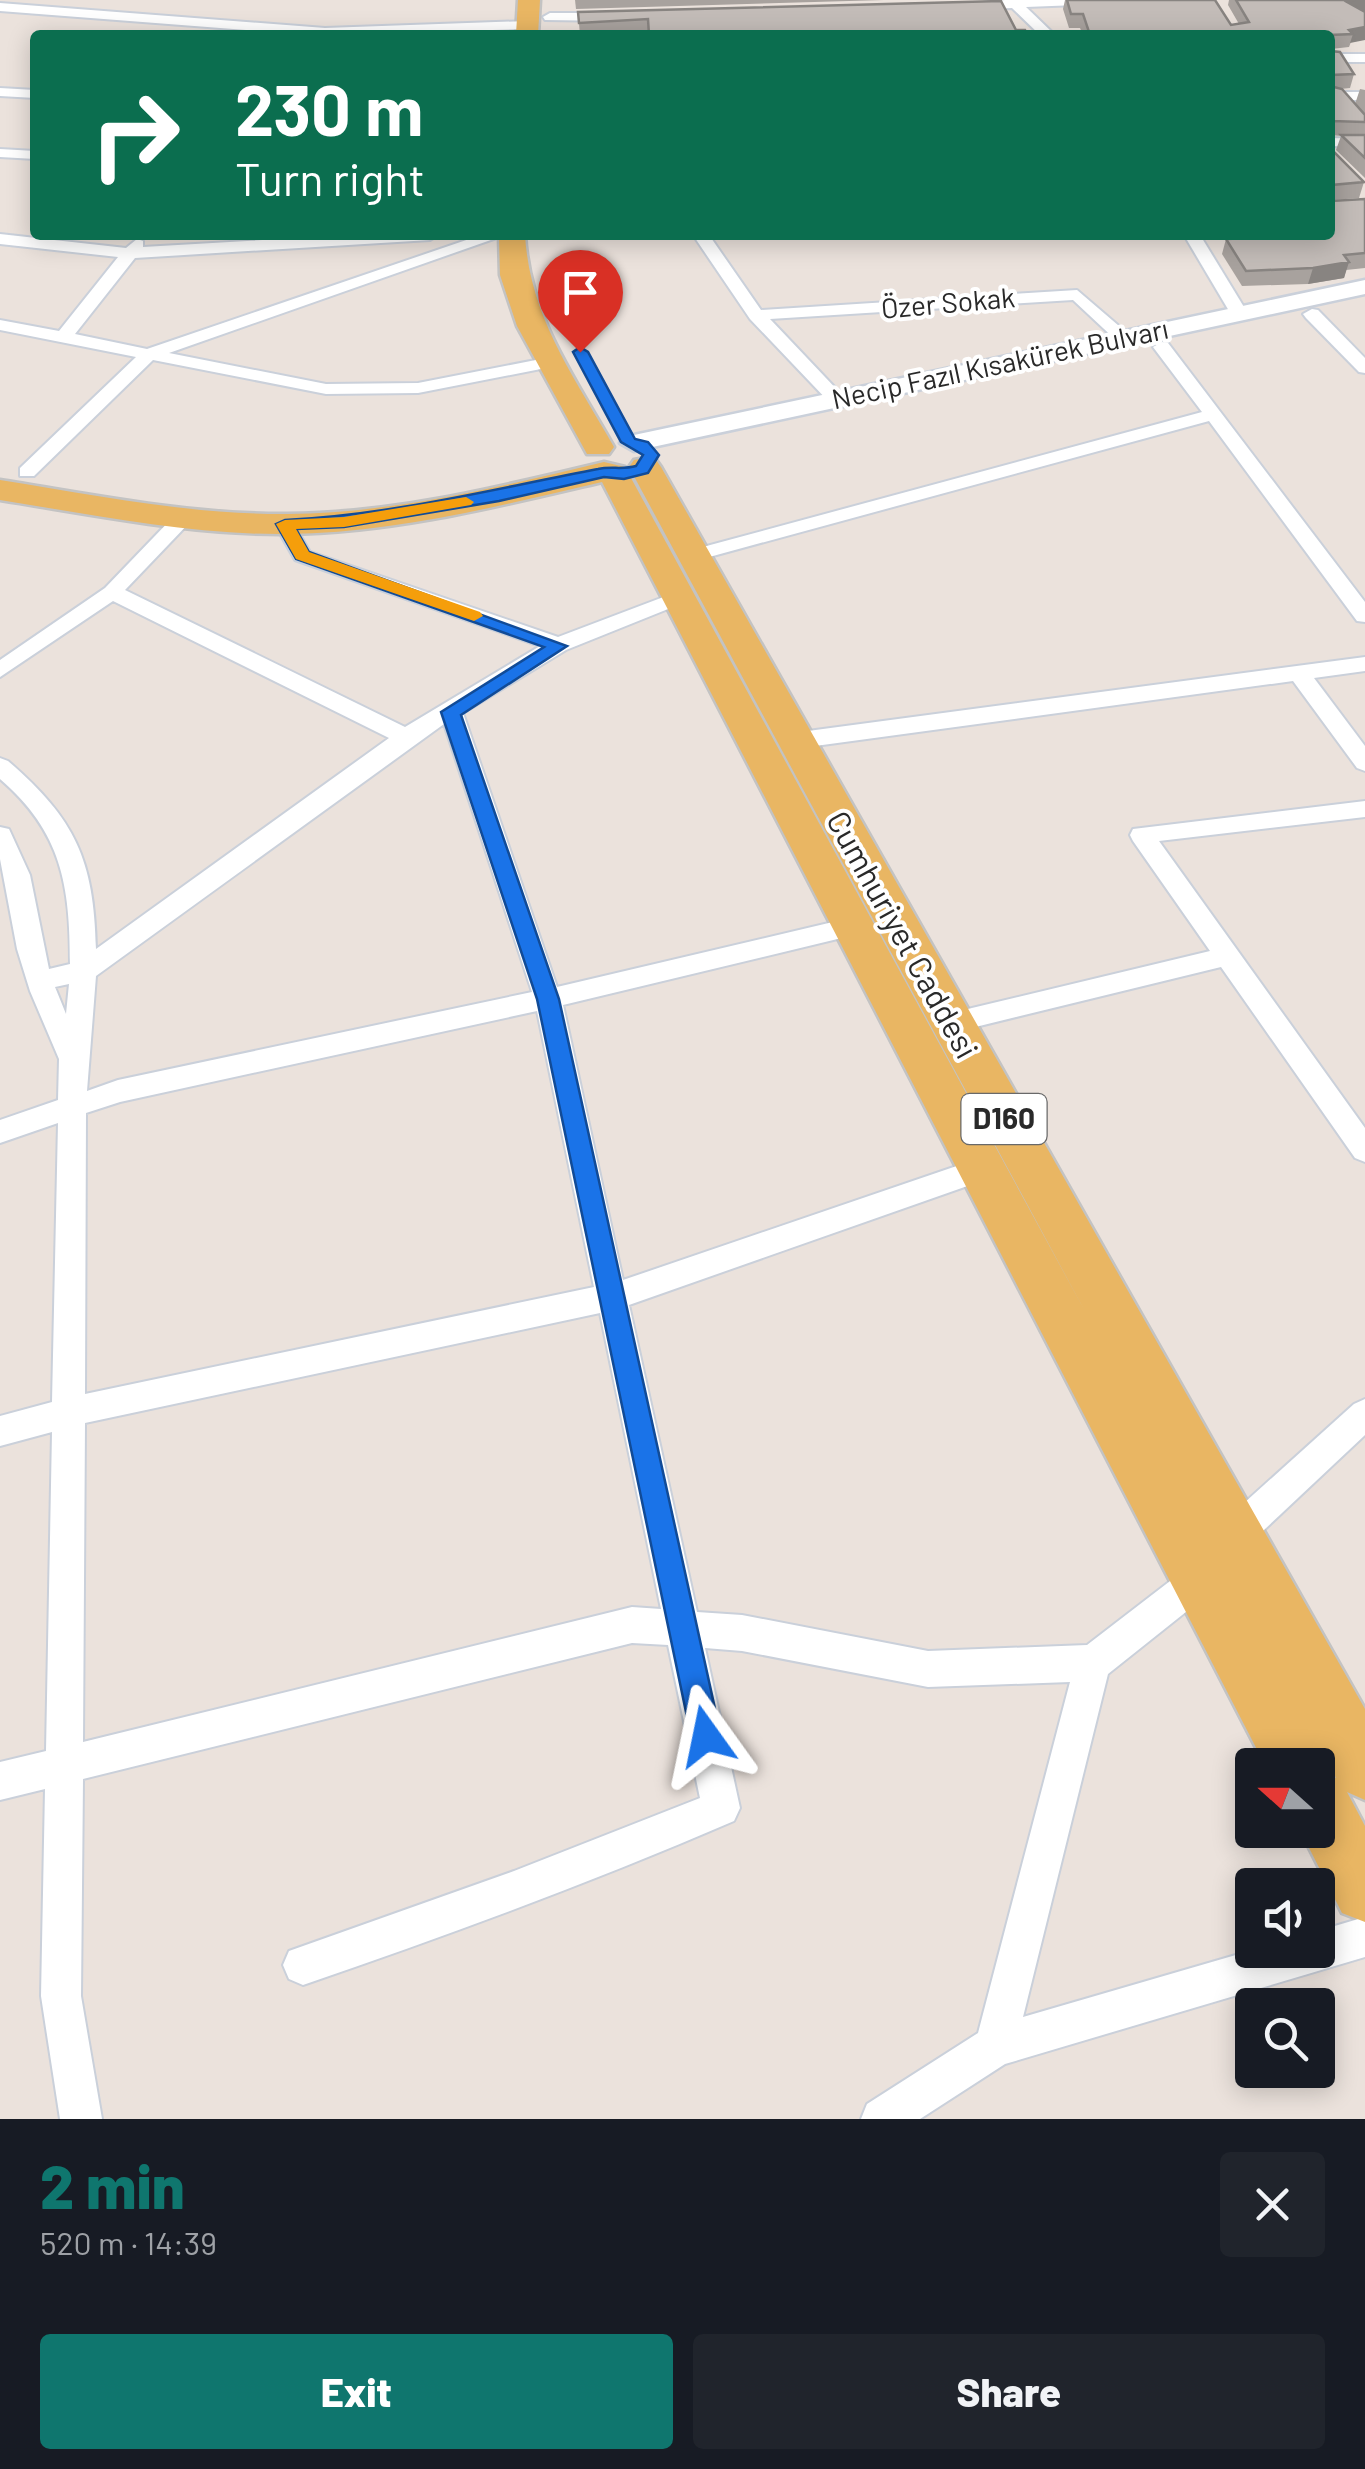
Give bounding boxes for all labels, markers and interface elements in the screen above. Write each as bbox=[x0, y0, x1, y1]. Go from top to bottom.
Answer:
text: 230 m bbox=[235, 66, 423, 150]
icon: right bbox=[70, 70, 200, 200]
text: Turn right bbox=[235, 151, 425, 205]
pin bbox=[538, 250, 623, 353]
icon: arrive bbox=[553, 265, 608, 320]
street label: Özer Sokak bbox=[880, 279, 1016, 325]
street label: Necip Fazıl Kısakürek Bulvarı bbox=[829, 311, 1171, 415]
street label: Cumhuriyet Caddesi bbox=[820, 804, 988, 1064]
road number: D160 bbox=[962, 1094, 1046, 1144]
position arrow bbox=[654, 1684, 758, 1788]
north arrow bbox=[1235, 1748, 1335, 1848]
map controls bbox=[1235, 1748, 1335, 2088]
button: sound bbox=[1235, 1868, 1335, 1968]
button: search bbox=[1235, 1988, 1335, 2088]
text: 2 min bbox=[40, 2149, 185, 2221]
button: close bbox=[1220, 2152, 1325, 2257]
text: 520 m · 14:39 bbox=[40, 2223, 217, 2261]
button: Exit bbox=[40, 2334, 673, 2449]
button: Share bbox=[693, 2334, 1325, 2449]

